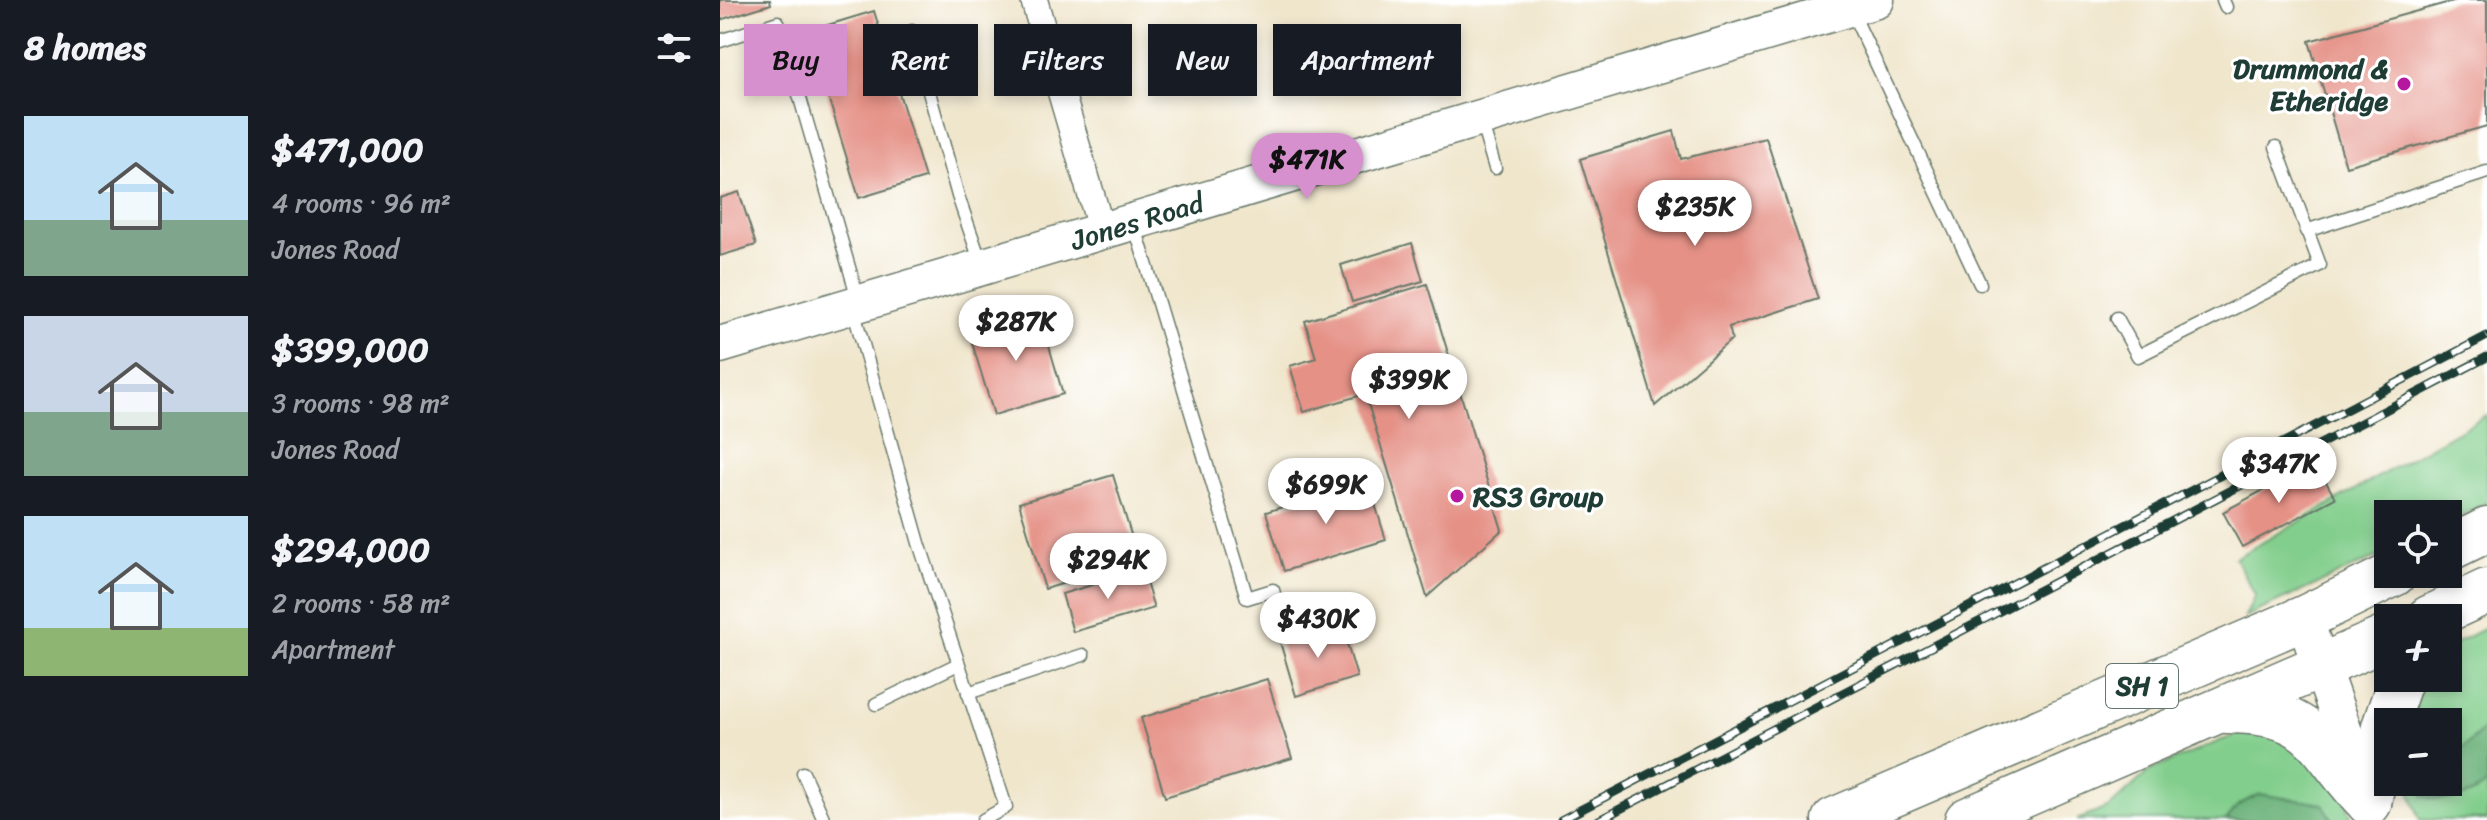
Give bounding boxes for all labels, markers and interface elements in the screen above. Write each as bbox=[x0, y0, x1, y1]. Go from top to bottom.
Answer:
text: 8 homes bbox=[24, 18, 146, 78]
chip: Buy bbox=[744, 24, 847, 96]
chip: Rent bbox=[863, 24, 978, 96]
chip: Filters bbox=[994, 24, 1132, 96]
chip: New bbox=[1148, 24, 1257, 96]
chip: Apartment bbox=[1273, 24, 1461, 96]
icon: filters bbox=[652, 26, 696, 70]
place label: Drummond & Etheridge bbox=[2233, 44, 2388, 125]
marker: Drummond & Etheridge bbox=[2395, 75, 2413, 93]
text: $471,000 bbox=[272, 120, 424, 180]
pin: $471K bbox=[1251, 133, 1363, 201]
text: $471K bbox=[1269, 136, 1345, 182]
icon: home bbox=[88, 148, 184, 244]
street label: Jones Road bbox=[1064, 177, 1212, 265]
text: 4 rooms · 96 m² bbox=[272, 180, 451, 226]
pin: $235K bbox=[1639, 180, 1751, 248]
text: $235K bbox=[1656, 183, 1734, 229]
text: Jones Road bbox=[272, 226, 399, 272]
pin: $287K bbox=[960, 295, 1072, 363]
text: $287K bbox=[977, 298, 1055, 344]
text: $399,000 bbox=[272, 320, 429, 380]
icon: home bbox=[88, 348, 184, 444]
pin: $399K bbox=[1353, 353, 1465, 421]
text: $399K bbox=[1369, 356, 1449, 402]
text: 3 rooms · 98 m² bbox=[272, 380, 450, 426]
text: Jones Road bbox=[272, 426, 399, 472]
pin: $347K bbox=[2223, 437, 2335, 505]
text: $347K bbox=[2240, 440, 2318, 486]
pin: $699K bbox=[1270, 458, 1382, 526]
text: $699K bbox=[1286, 461, 1366, 507]
place label: RS3 Group bbox=[1472, 472, 1603, 521]
marker: RS3 Group bbox=[1448, 487, 1466, 505]
map controls bbox=[2374, 500, 2462, 796]
button: locate bbox=[2374, 500, 2462, 588]
text: $294,000 bbox=[272, 520, 430, 580]
pin: $294K bbox=[1052, 533, 1164, 601]
text: $294K bbox=[1068, 536, 1148, 582]
icon: home bbox=[88, 548, 184, 644]
text: 2 rooms · 58 m² bbox=[272, 580, 450, 626]
pin: $430K bbox=[1262, 592, 1374, 660]
text: $430K bbox=[1278, 595, 1358, 641]
button: + bbox=[2374, 604, 2462, 692]
text: Apartment bbox=[272, 626, 395, 672]
road number: SH 1 bbox=[2106, 664, 2178, 708]
button: − bbox=[2374, 708, 2462, 796]

